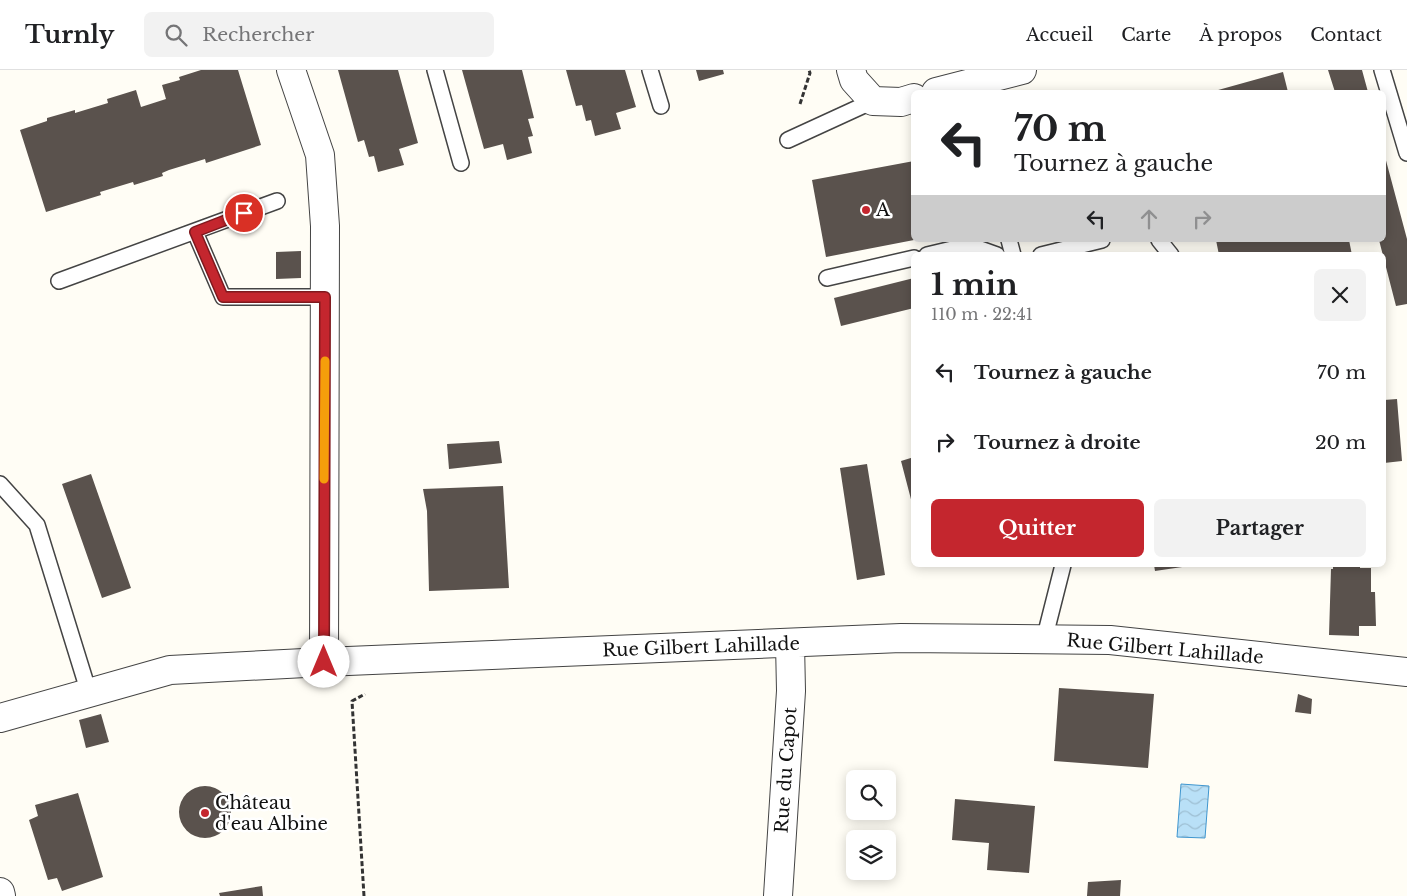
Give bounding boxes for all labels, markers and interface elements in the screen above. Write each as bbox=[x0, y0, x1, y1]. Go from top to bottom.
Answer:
search box bbox=[144, 12, 494, 57]
text: Turnly bbox=[25, 20, 114, 49]
icon: search bbox=[162, 21, 190, 49]
text: Rechercher bbox=[202, 23, 314, 46]
text: Accueil bbox=[1026, 24, 1093, 46]
text: Carte bbox=[1121, 24, 1171, 46]
text: À propos bbox=[1199, 24, 1282, 46]
text: Contact bbox=[1310, 24, 1382, 46]
text: 70 m bbox=[1014, 107, 1107, 150]
icon: left bbox=[931, 110, 996, 175]
text: Tournez à gauche bbox=[1014, 150, 1213, 177]
pin bbox=[223, 192, 265, 234]
icon: arrive bbox=[230, 199, 258, 227]
place label: A bbox=[875, 199, 891, 221]
marker: A bbox=[860, 204, 872, 216]
icon: left bbox=[1082, 205, 1110, 233]
icon: ahead bbox=[1135, 205, 1163, 233]
icon: right bbox=[1188, 205, 1216, 233]
text: 1 min bbox=[931, 266, 1018, 303]
button: close bbox=[1314, 269, 1366, 321]
text: 110 m · 22:41 bbox=[931, 304, 1033, 324]
icon: left bbox=[931, 358, 959, 386]
text: Tournez à gauche bbox=[974, 361, 1152, 384]
text: 70 m bbox=[1317, 361, 1366, 384]
icon: right bbox=[931, 428, 959, 456]
text: Tournez à droite bbox=[974, 431, 1141, 454]
text: 20 m bbox=[1315, 431, 1366, 454]
button: Quitter bbox=[931, 499, 1144, 557]
button: Partager bbox=[1154, 499, 1366, 557]
street label: Rue Gilbert Lahillade bbox=[1066, 629, 1264, 669]
street label: Rue Gilbert Lahillade bbox=[602, 633, 800, 661]
position arrow bbox=[297, 635, 349, 687]
street label: Rue du Capot bbox=[771, 706, 801, 834]
map controls bbox=[846, 770, 896, 880]
button: search bbox=[846, 770, 896, 820]
place label: Château d'eau Albine bbox=[215, 792, 328, 835]
marker: Château d'eau Albine bbox=[199, 807, 211, 819]
button: layers bbox=[846, 830, 896, 880]

